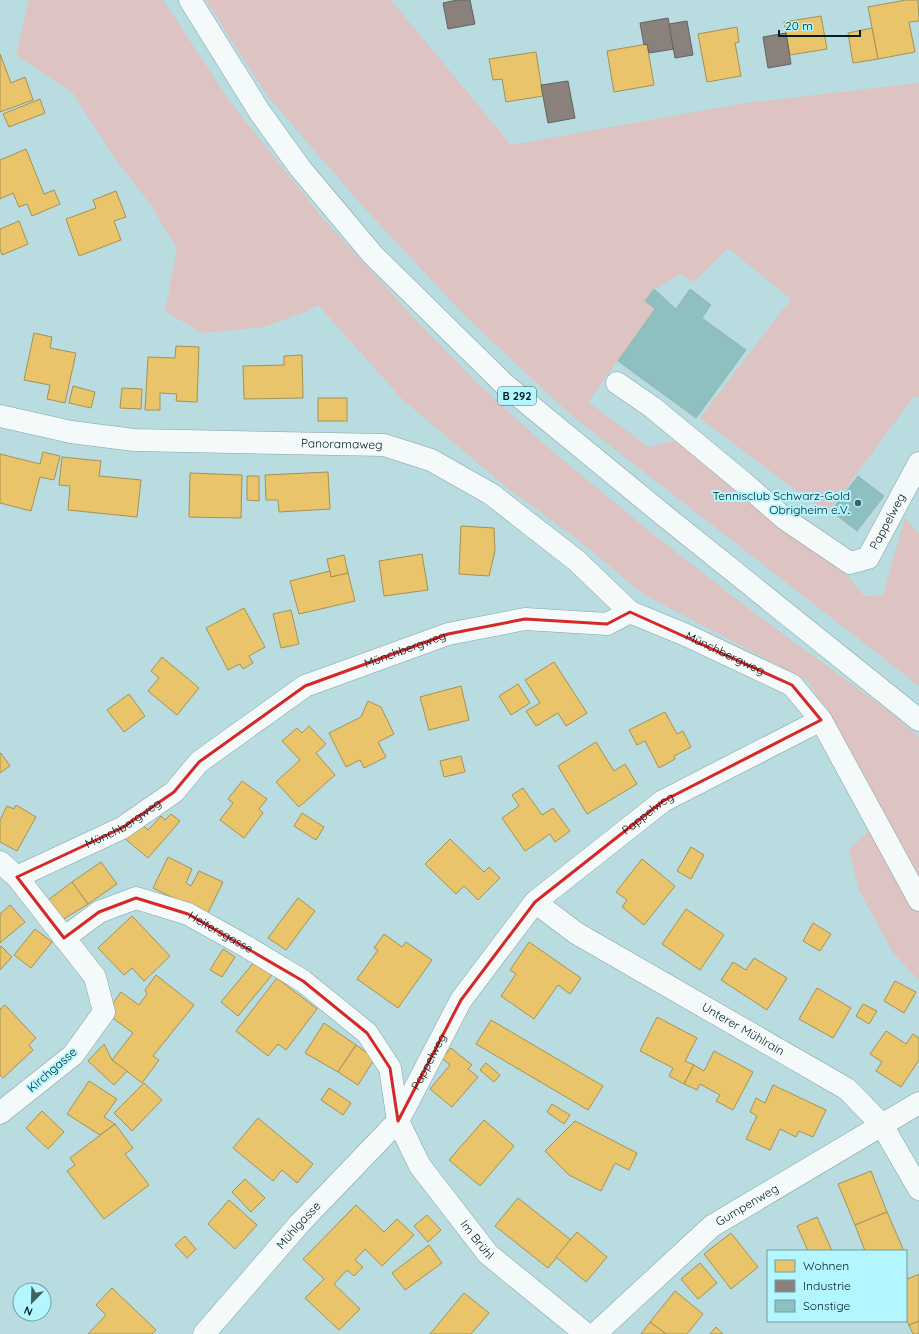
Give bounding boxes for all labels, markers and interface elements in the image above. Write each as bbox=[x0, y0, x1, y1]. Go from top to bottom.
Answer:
scale bar bbox=[779, 12, 860, 38]
text: 20 m bbox=[785, 18, 813, 33]
road number: B 292 bbox=[498, 387, 536, 405]
street label: Panoramaweg bbox=[301, 435, 383, 452]
place label: Tennisclub Schwarz-Gold Obrigheim e.V. bbox=[712, 488, 850, 517]
street label: Pappelweg bbox=[866, 491, 908, 552]
marker: Tennisclub Schwarz-Gold Obrigheim e.V. bbox=[853, 498, 863, 508]
street label: Münchbergweg bbox=[362, 627, 448, 671]
street label: Münchbergweg bbox=[683, 628, 767, 678]
street label: Pappelweg bbox=[619, 789, 676, 838]
street label: Münchbergweg bbox=[82, 795, 164, 851]
street label: Heitersgasse bbox=[186, 908, 256, 956]
street label: Unterer Mühlrain bbox=[699, 999, 787, 1058]
street label: Pappelweg bbox=[408, 1031, 449, 1092]
street label: Kirchgasse bbox=[24, 1044, 80, 1095]
street label: Gumpenweg bbox=[713, 1180, 781, 1229]
street label: Mühlgasse bbox=[273, 1198, 324, 1252]
street label: Im Brühl bbox=[457, 1217, 497, 1263]
legend bbox=[767, 1250, 907, 1322]
text: Wohnen bbox=[803, 1258, 849, 1273]
text: Industrie bbox=[803, 1278, 851, 1293]
north arrow bbox=[12, 1282, 52, 1322]
text: Sonstige bbox=[803, 1298, 850, 1313]
text: N bbox=[22, 1303, 35, 1319]

